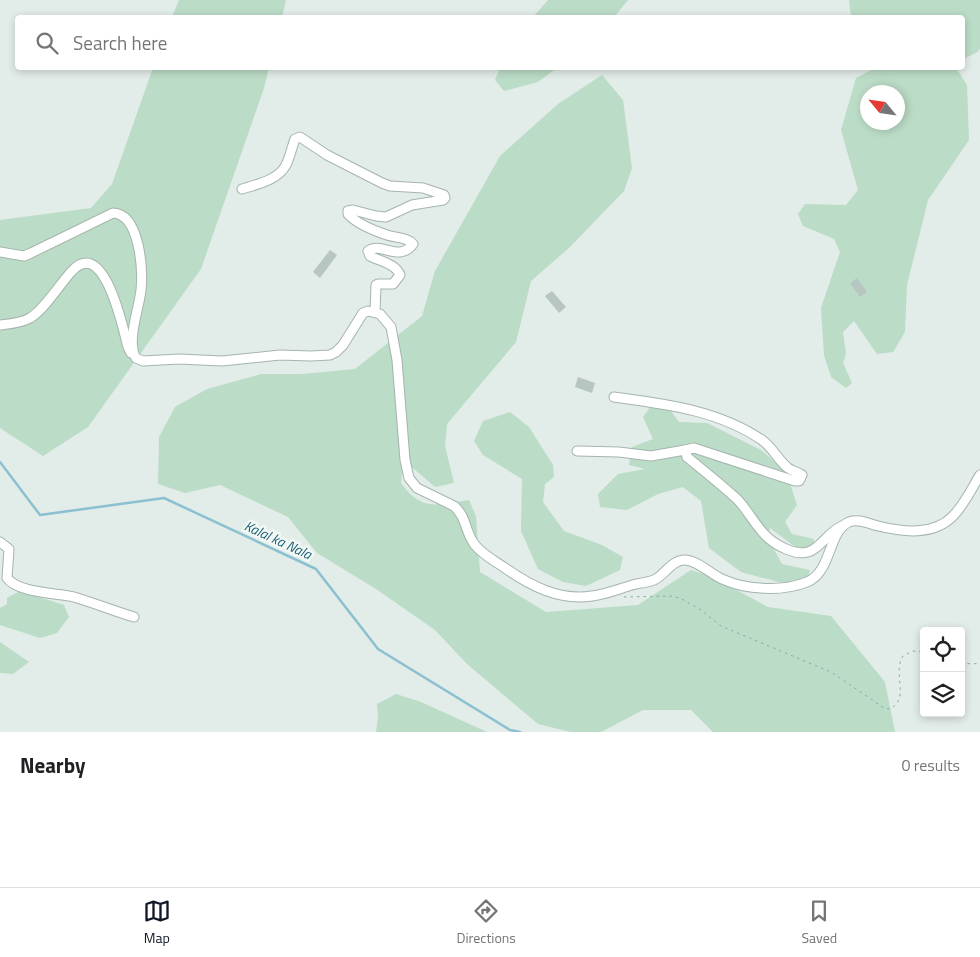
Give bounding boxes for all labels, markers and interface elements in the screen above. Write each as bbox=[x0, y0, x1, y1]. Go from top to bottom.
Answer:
search box bbox=[15, 15, 965, 70]
text: Search here bbox=[73, 28, 167, 57]
icon: search bbox=[33, 29, 61, 57]
north arrow bbox=[860, 85, 905, 130]
water label: Kalal ka Nala bbox=[241, 515, 316, 565]
map controls bbox=[920, 627, 965, 717]
button: locate bbox=[920, 627, 965, 672]
button: layers bbox=[920, 672, 965, 717]
text: Nearby bbox=[20, 749, 85, 781]
text: 0 results bbox=[901, 753, 960, 777]
tab: Map bbox=[143, 897, 171, 948]
tab: Directions bbox=[456, 897, 516, 948]
tab: Saved bbox=[802, 897, 837, 948]

